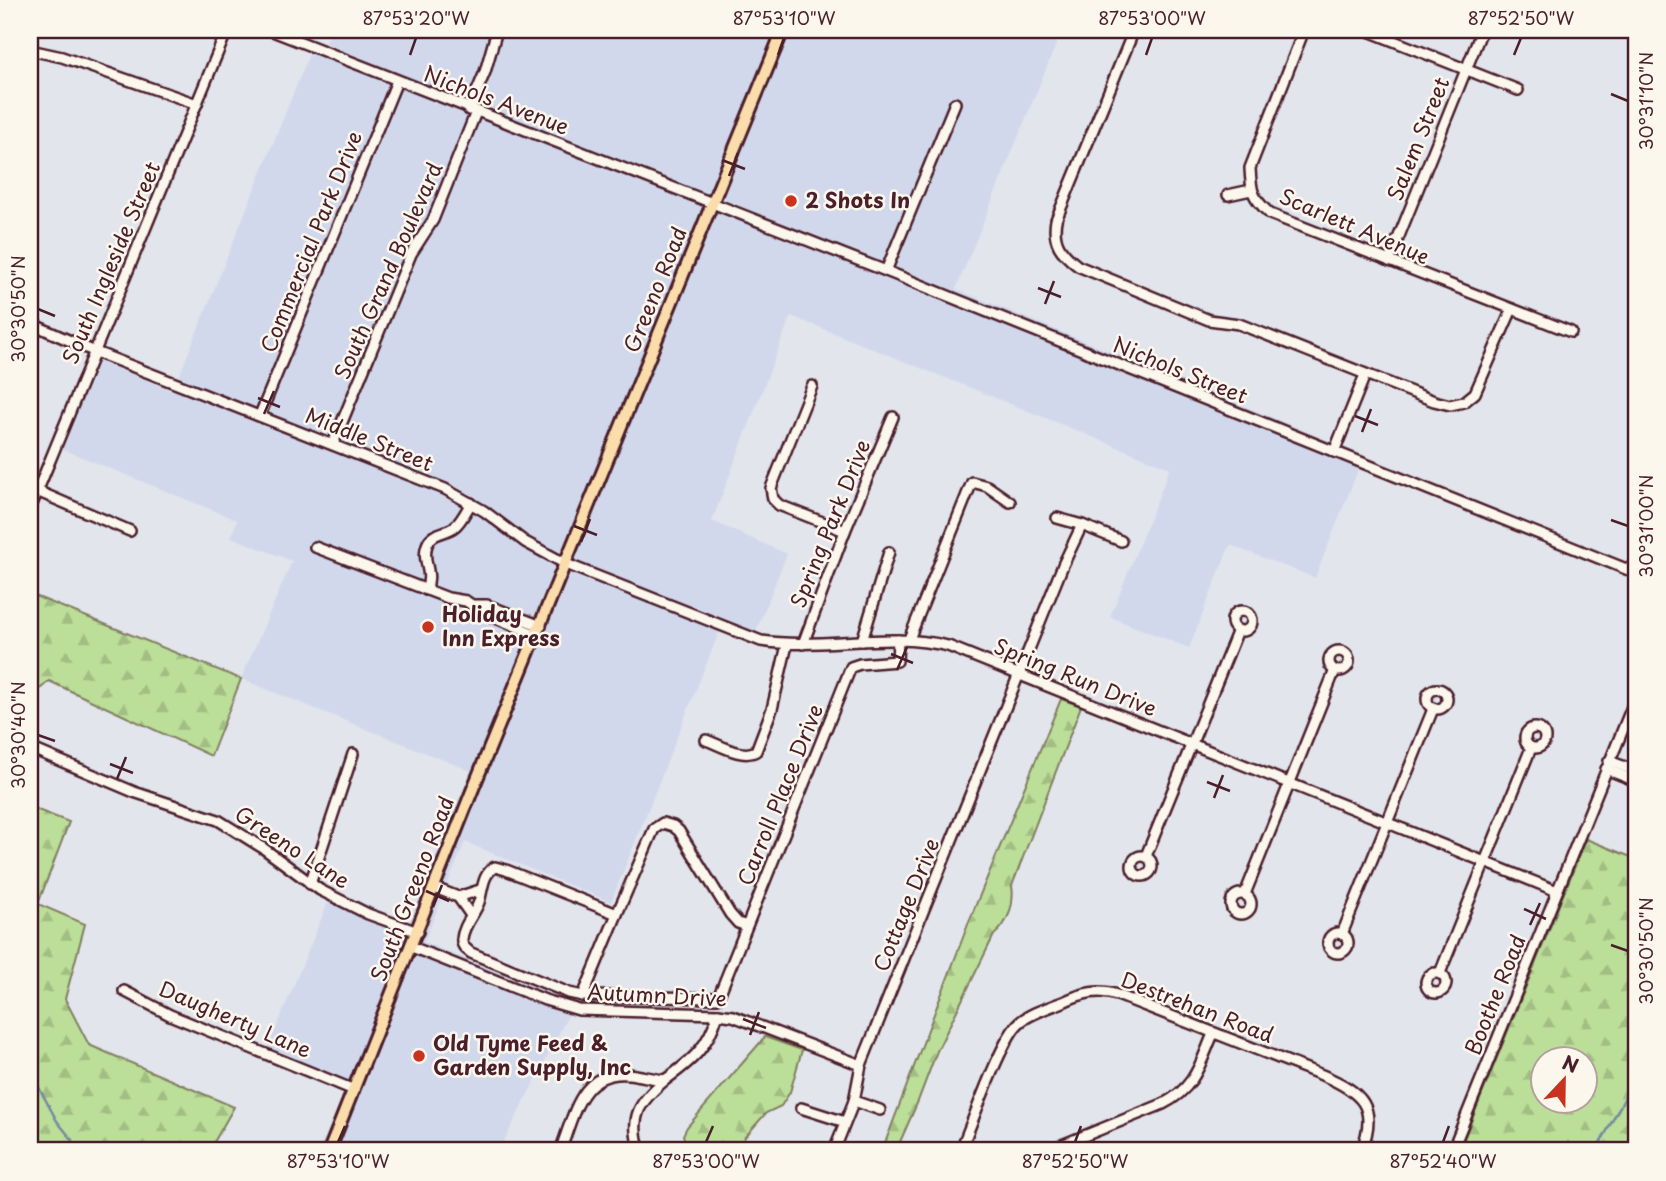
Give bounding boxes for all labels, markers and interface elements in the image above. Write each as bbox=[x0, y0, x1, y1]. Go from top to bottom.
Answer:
text: 87°53'20"W bbox=[362, 4, 470, 31]
text: 87°53'10"W bbox=[733, 4, 836, 31]
text: 87°53'00"W bbox=[1098, 4, 1206, 31]
text: 87°52'50"W bbox=[1468, 4, 1575, 31]
text: 30°31'10"N bbox=[1632, 52, 1659, 150]
street label: Nichols Avenue bbox=[419, 57, 574, 142]
street label: Salem Street bbox=[1378, 72, 1456, 205]
street label: Commercial Park Drive bbox=[251, 126, 369, 357]
street label: South Ingleside Street bbox=[53, 156, 167, 368]
street label: South Grand Boulevard bbox=[325, 156, 450, 384]
street label: Scarlett Avenue bbox=[1275, 179, 1435, 271]
place label: 2 Shots In bbox=[805, 183, 910, 215]
marker: 2 Shots In bbox=[783, 193, 799, 209]
street label: Greeno Road bbox=[614, 222, 694, 357]
text: 30°30'50"N bbox=[4, 255, 31, 363]
street label: Nichols Street bbox=[1108, 328, 1253, 411]
street label: Middle Street bbox=[301, 398, 438, 478]
street label: Spring Park Drive bbox=[781, 434, 878, 612]
text: 30°31'00"N bbox=[1632, 474, 1659, 578]
place label: Holiday Inn Express bbox=[442, 597, 560, 653]
marker: Holiday Inn Express bbox=[420, 619, 436, 635]
street label: Spring Run Drive bbox=[990, 629, 1162, 723]
text: 30°30'40"N bbox=[4, 681, 31, 789]
street label: Carroll Place Drive bbox=[728, 699, 830, 890]
street label: South Greeno Road bbox=[361, 791, 461, 985]
street label: Greeno Lane bbox=[229, 797, 357, 896]
street label: Cottage Drive bbox=[864, 833, 946, 976]
text: 30°30'50"N bbox=[1632, 897, 1659, 1005]
street label: Boothe Road bbox=[1455, 929, 1533, 1059]
street label: Destrehan Road bbox=[1117, 962, 1279, 1050]
street label: Daugherty Lane bbox=[155, 972, 317, 1065]
street label: Autumn Drive bbox=[586, 974, 728, 1014]
place label: Old Tyme Feed & Garden Supply, Inc bbox=[433, 1026, 631, 1082]
north arrow bbox=[1530, 1044, 1600, 1114]
marker: Old Tyme Feed & Garden Supply, Inc bbox=[411, 1048, 427, 1064]
text: N bbox=[1559, 1048, 1583, 1079]
text: 87°53'10"W bbox=[287, 1147, 390, 1174]
text: 87°53'00"W bbox=[652, 1147, 760, 1174]
text: 87°52'50"W bbox=[1022, 1147, 1129, 1174]
text: 87°52'40"W bbox=[1390, 1147, 1497, 1174]

